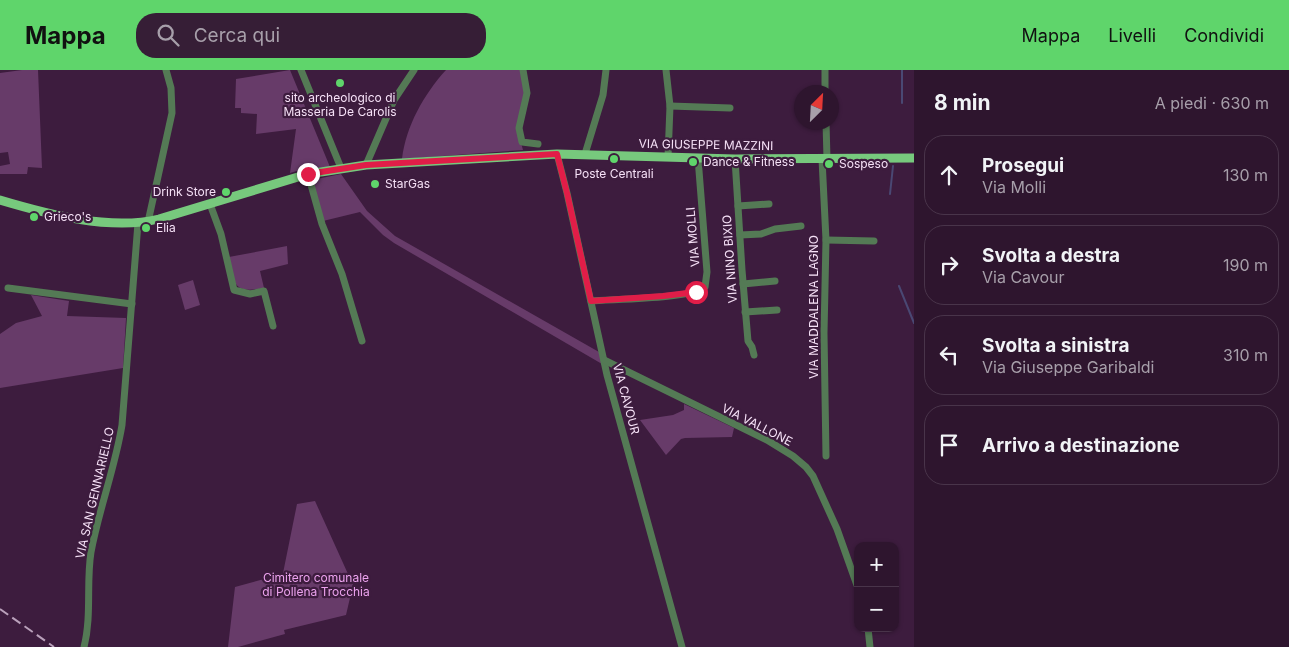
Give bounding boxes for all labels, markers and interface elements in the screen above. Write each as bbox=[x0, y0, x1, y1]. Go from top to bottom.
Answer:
search box bbox=[136, 13, 486, 58]
text: Mappa bbox=[25, 21, 106, 50]
icon: search bbox=[154, 21, 182, 49]
text: Cerca qui bbox=[194, 24, 280, 47]
text: Mappa bbox=[1022, 25, 1080, 46]
text: Livelli bbox=[1108, 25, 1156, 46]
text: Condividi bbox=[1184, 25, 1264, 46]
marker: sito archeologico di Masseria De Carolis bbox=[334, 77, 346, 89]
north arrow bbox=[794, 85, 839, 130]
place label: sito archeologico di Masseria De Carolis bbox=[283, 90, 397, 119]
text: 8 min bbox=[934, 90, 991, 115]
text: A piedi · 630 m bbox=[1155, 93, 1269, 113]
street label: VIA GIUSEPPE MAZZINI bbox=[638, 136, 774, 153]
marker: Poste Centrali bbox=[608, 153, 620, 165]
place label: Dance & Fitness bbox=[703, 154, 795, 169]
text: Prosegui bbox=[982, 154, 1064, 177]
marker: Dance & Fitness bbox=[687, 156, 699, 168]
place label: Sospeso bbox=[839, 156, 888, 171]
marker: Sospeso bbox=[823, 158, 835, 170]
icon: ahead bbox=[935, 161, 963, 189]
route end bbox=[297, 163, 320, 186]
text: 130 m bbox=[1223, 165, 1268, 185]
place label: Poste Centrali bbox=[574, 166, 654, 181]
place label: StarGas bbox=[385, 176, 430, 191]
text: Via Molli bbox=[982, 177, 1046, 197]
marker: StarGas bbox=[369, 178, 381, 190]
place label: Drink Store bbox=[153, 184, 216, 199]
marker: Drink Store bbox=[220, 186, 232, 198]
street label: VIA MOLLI bbox=[682, 207, 703, 268]
place label: Grieco's bbox=[44, 209, 91, 224]
marker: Grieco's bbox=[28, 211, 40, 223]
street label: VIA NINO BIXIO bbox=[719, 214, 740, 304]
place label: Elia bbox=[156, 220, 176, 235]
marker: Elia bbox=[140, 222, 152, 234]
street label: VIA MADDALENA LAGNO bbox=[806, 235, 821, 379]
text: Svolta a destra bbox=[982, 244, 1120, 267]
icon: right bbox=[935, 251, 963, 279]
text: 190 m bbox=[1223, 255, 1268, 275]
text: Via Cavour bbox=[982, 267, 1065, 287]
route start bbox=[685, 281, 708, 304]
text: Svolta a sinistra bbox=[982, 334, 1130, 357]
icon: left bbox=[935, 341, 963, 369]
text: 310 m bbox=[1223, 345, 1268, 365]
text: Via Giuseppe Garibaldi bbox=[982, 357, 1154, 377]
street label: VIA CAVOUR bbox=[610, 362, 643, 436]
street label: VIA VALLONE bbox=[719, 400, 795, 449]
street label: VIA SAN GENNARIELLO bbox=[72, 426, 117, 560]
icon: arrive bbox=[935, 431, 963, 459]
text: Arrivo a destinazione bbox=[982, 434, 1180, 457]
map controls bbox=[854, 542, 899, 632]
button: + bbox=[854, 542, 899, 587]
park label: Cimitero comunale di Pollena Trocchia bbox=[262, 570, 370, 599]
button: − bbox=[854, 587, 899, 632]

